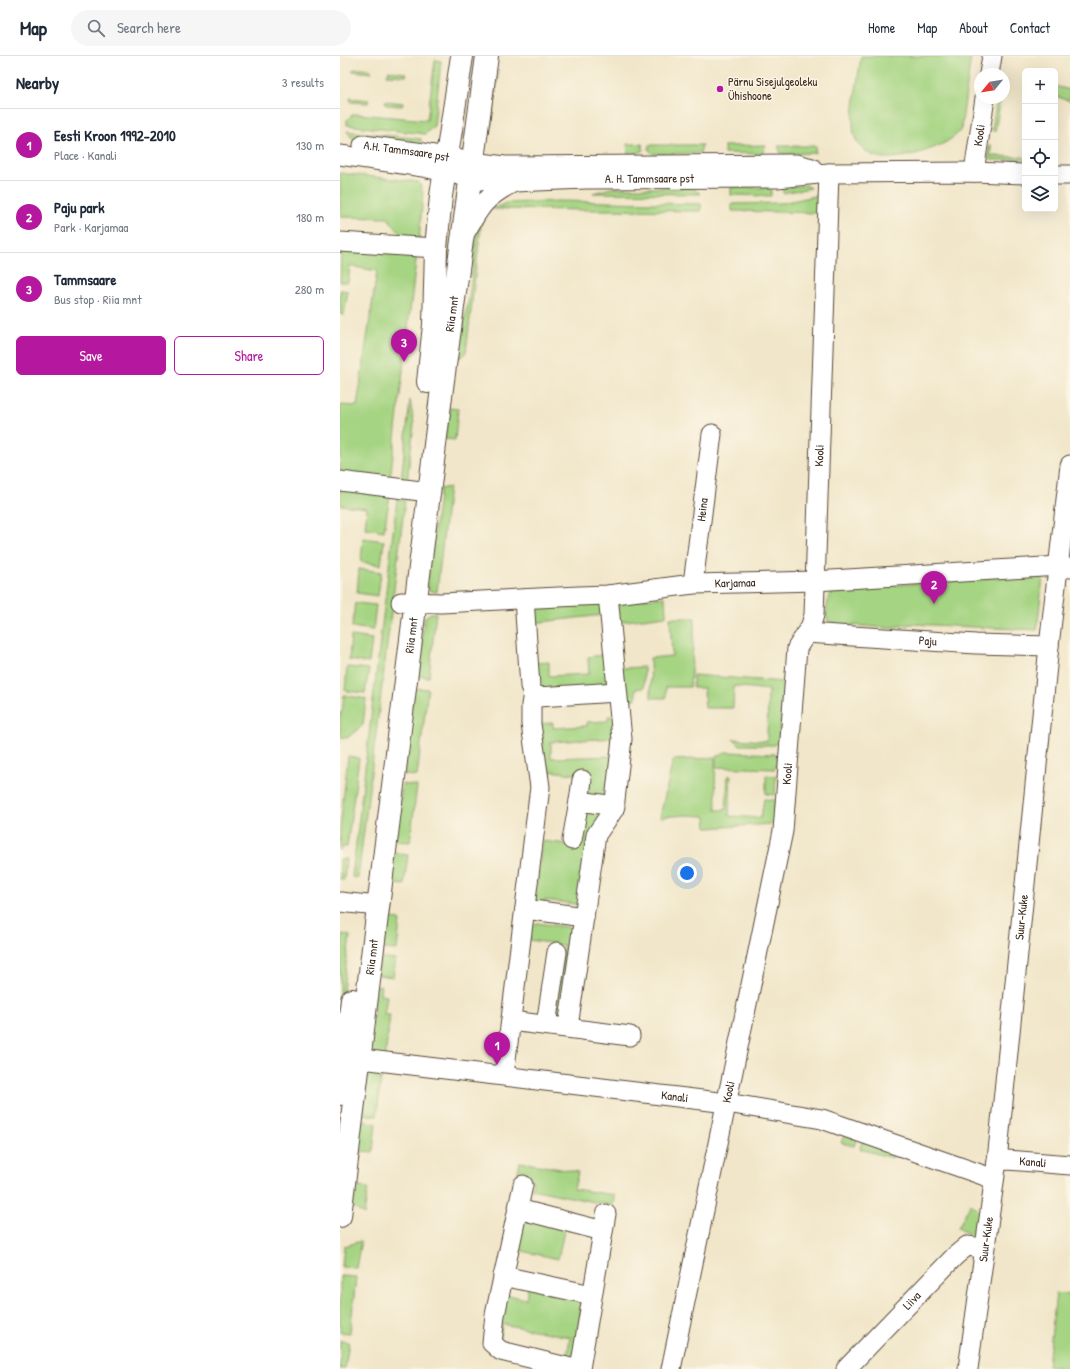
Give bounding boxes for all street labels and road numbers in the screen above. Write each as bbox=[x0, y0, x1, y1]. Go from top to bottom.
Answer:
street label: Kooli bbox=[969, 123, 989, 147]
street label: A.H. Tammsaare pst bbox=[363, 136, 452, 166]
street label: A. H. Tammsaare pst bbox=[605, 169, 695, 187]
street label: Riia mnt bbox=[441, 294, 463, 333]
street label: Kooli bbox=[810, 444, 828, 467]
street label: Heina bbox=[692, 497, 712, 522]
street label: Karjamaa bbox=[714, 573, 756, 591]
street label: Riia mnt bbox=[400, 616, 422, 654]
street label: Paju bbox=[918, 631, 938, 649]
street label: Kooli bbox=[778, 762, 796, 785]
street label: Suur-Kuke bbox=[1010, 894, 1032, 941]
street label: Riia mnt bbox=[361, 937, 382, 976]
street label: Kooli bbox=[718, 1079, 739, 1104]
street label: Kanali bbox=[660, 1086, 689, 1106]
street label: Kanali bbox=[1019, 1152, 1047, 1171]
street label: Suur-Kuke bbox=[974, 1215, 997, 1263]
street label: Liiva bbox=[899, 1287, 925, 1313]

